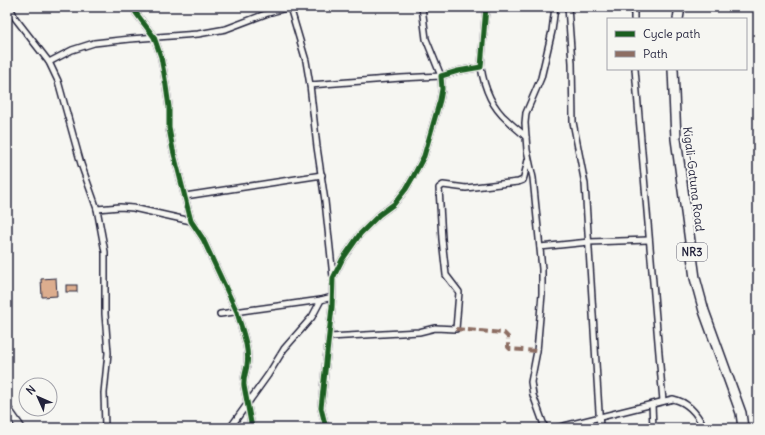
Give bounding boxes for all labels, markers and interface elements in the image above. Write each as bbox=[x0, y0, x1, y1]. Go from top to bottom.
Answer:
legend bbox=[607, 18, 747, 70]
text: Cycle path bbox=[643, 26, 700, 41]
text: Path bbox=[643, 46, 668, 61]
street label: Kigali-Gatuna Road bbox=[680, 126, 708, 232]
road number: NR3 bbox=[677, 243, 707, 261]
north arrow bbox=[18, 377, 58, 417]
text: N bbox=[23, 382, 39, 398]

